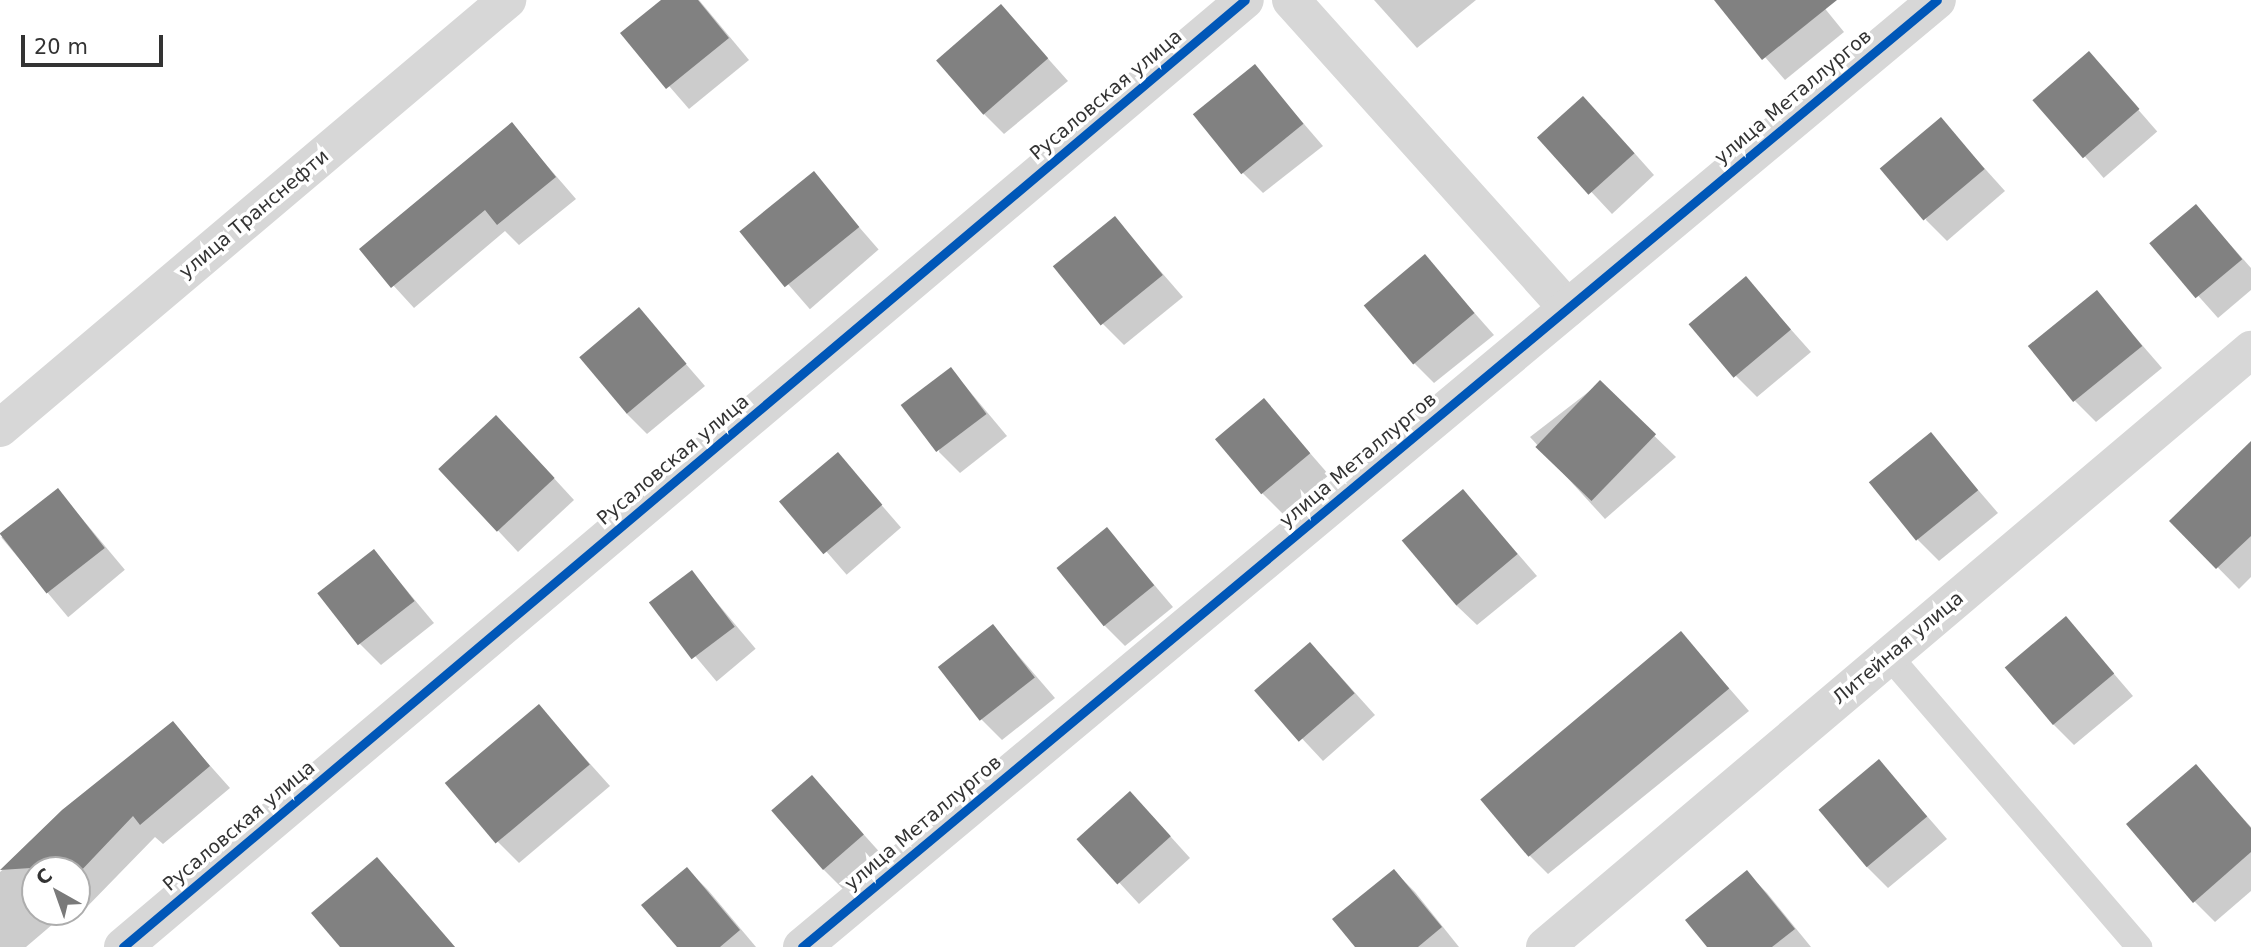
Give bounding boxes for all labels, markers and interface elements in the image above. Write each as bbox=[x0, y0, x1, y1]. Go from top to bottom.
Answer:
scale bar bbox=[24, 21, 166, 65]
street label: Русаловская улица bbox=[1025, 25, 1187, 165]
street label: улица Металлургов bbox=[1710, 25, 1876, 169]
text: 20 m bbox=[34, 35, 88, 59]
street label: улица Транснефти bbox=[175, 145, 333, 283]
street label: улица Металлургов bbox=[1275, 388, 1441, 532]
street label: Русаловская улица bbox=[592, 390, 754, 530]
street label: Литейная улица bbox=[1828, 587, 1968, 709]
street label: улица Металлургов bbox=[840, 751, 1006, 895]
street label: Русаловская улица bbox=[158, 756, 320, 896]
north arrow bbox=[21, 856, 91, 926]
text: С bbox=[31, 864, 56, 889]

